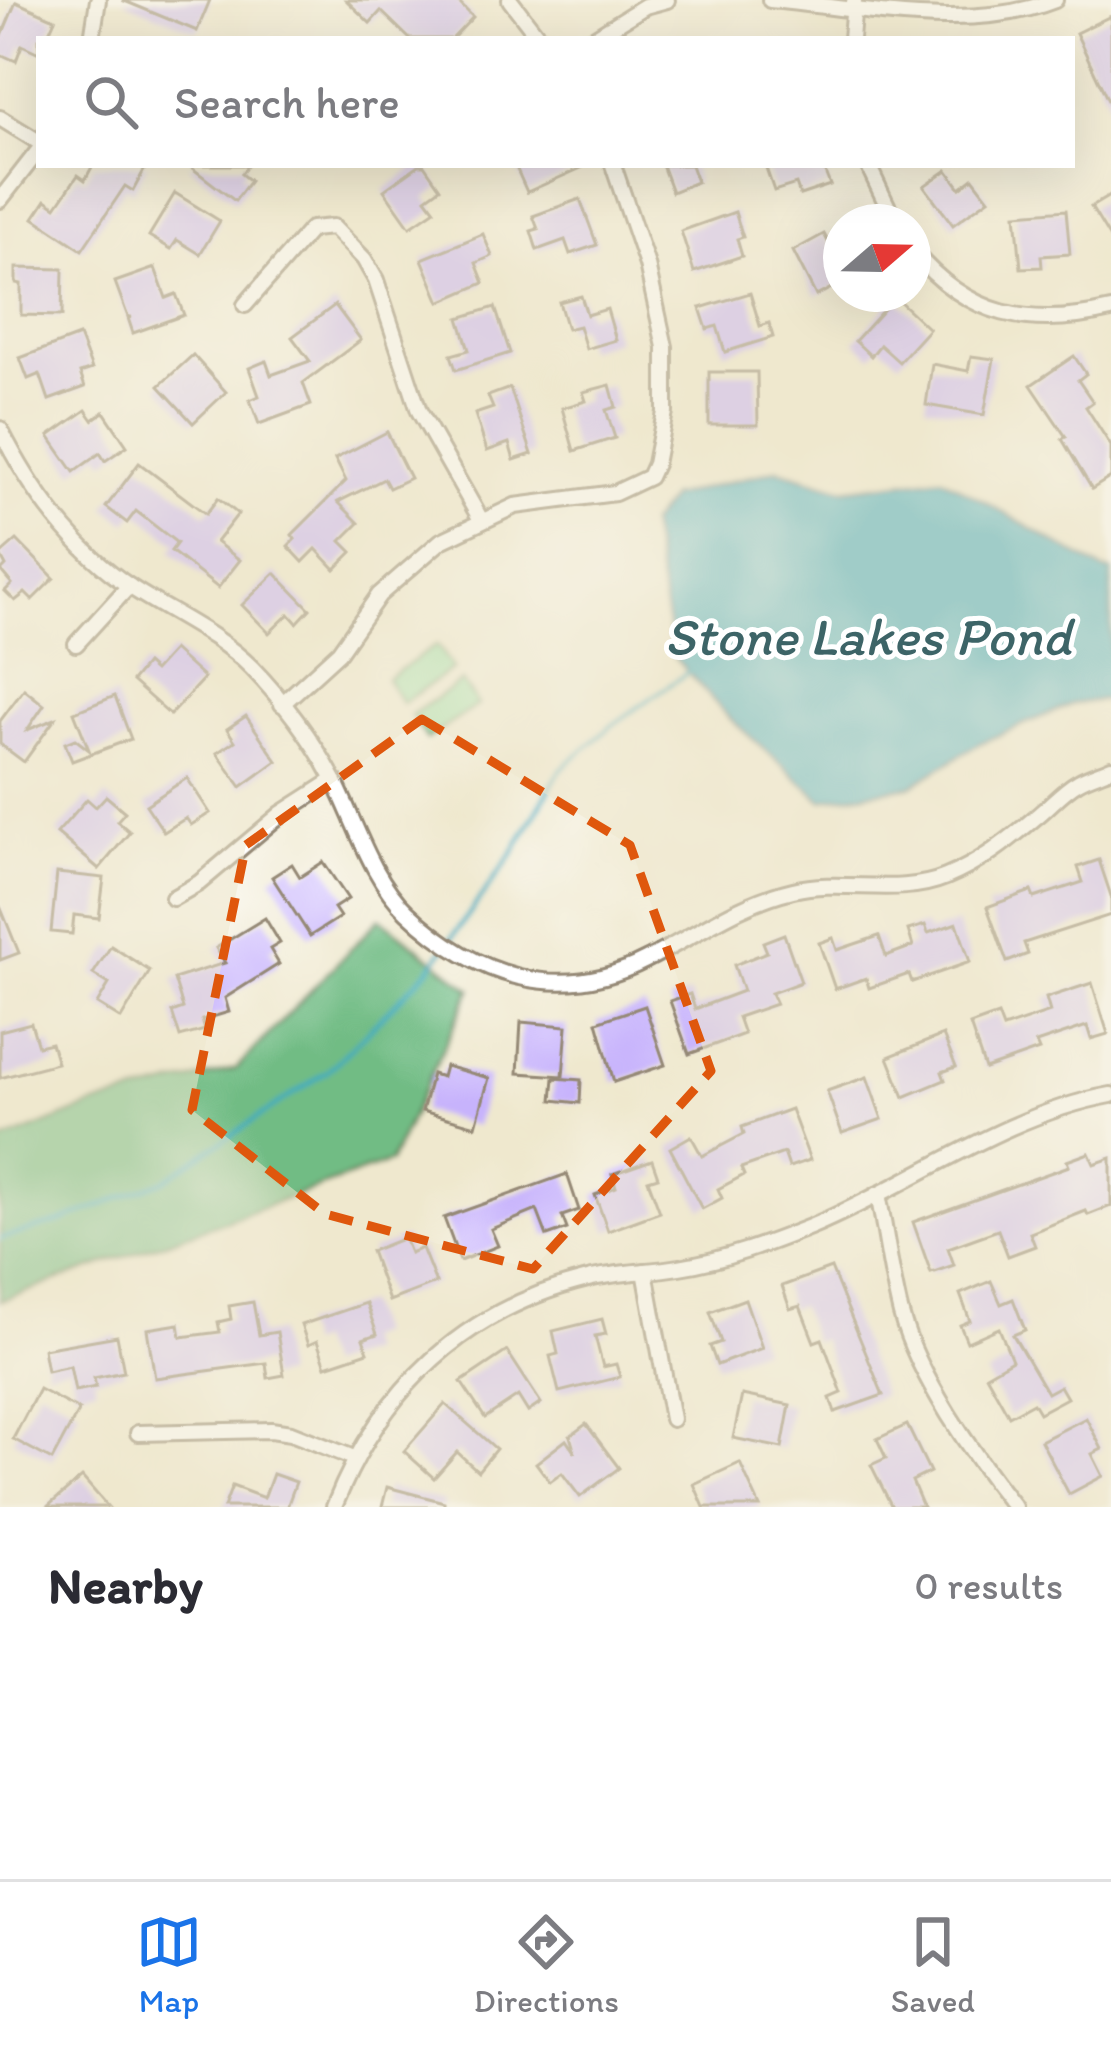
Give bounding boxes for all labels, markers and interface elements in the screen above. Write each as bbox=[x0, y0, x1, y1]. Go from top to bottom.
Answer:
search box bbox=[36, 36, 1075, 168]
icon: search bbox=[78, 69, 144, 135]
text: Search here bbox=[174, 75, 400, 129]
north arrow bbox=[823, 204, 931, 312]
water label: Stone Lakes Pond bbox=[664, 604, 1076, 669]
text: Nearby bbox=[48, 1555, 203, 1616]
text: 0 results bbox=[914, 1562, 1063, 1609]
tab: Map bbox=[136, 1909, 202, 2020]
tab: Directions bbox=[474, 1909, 619, 2020]
tab: Saved bbox=[891, 1909, 975, 2020]

